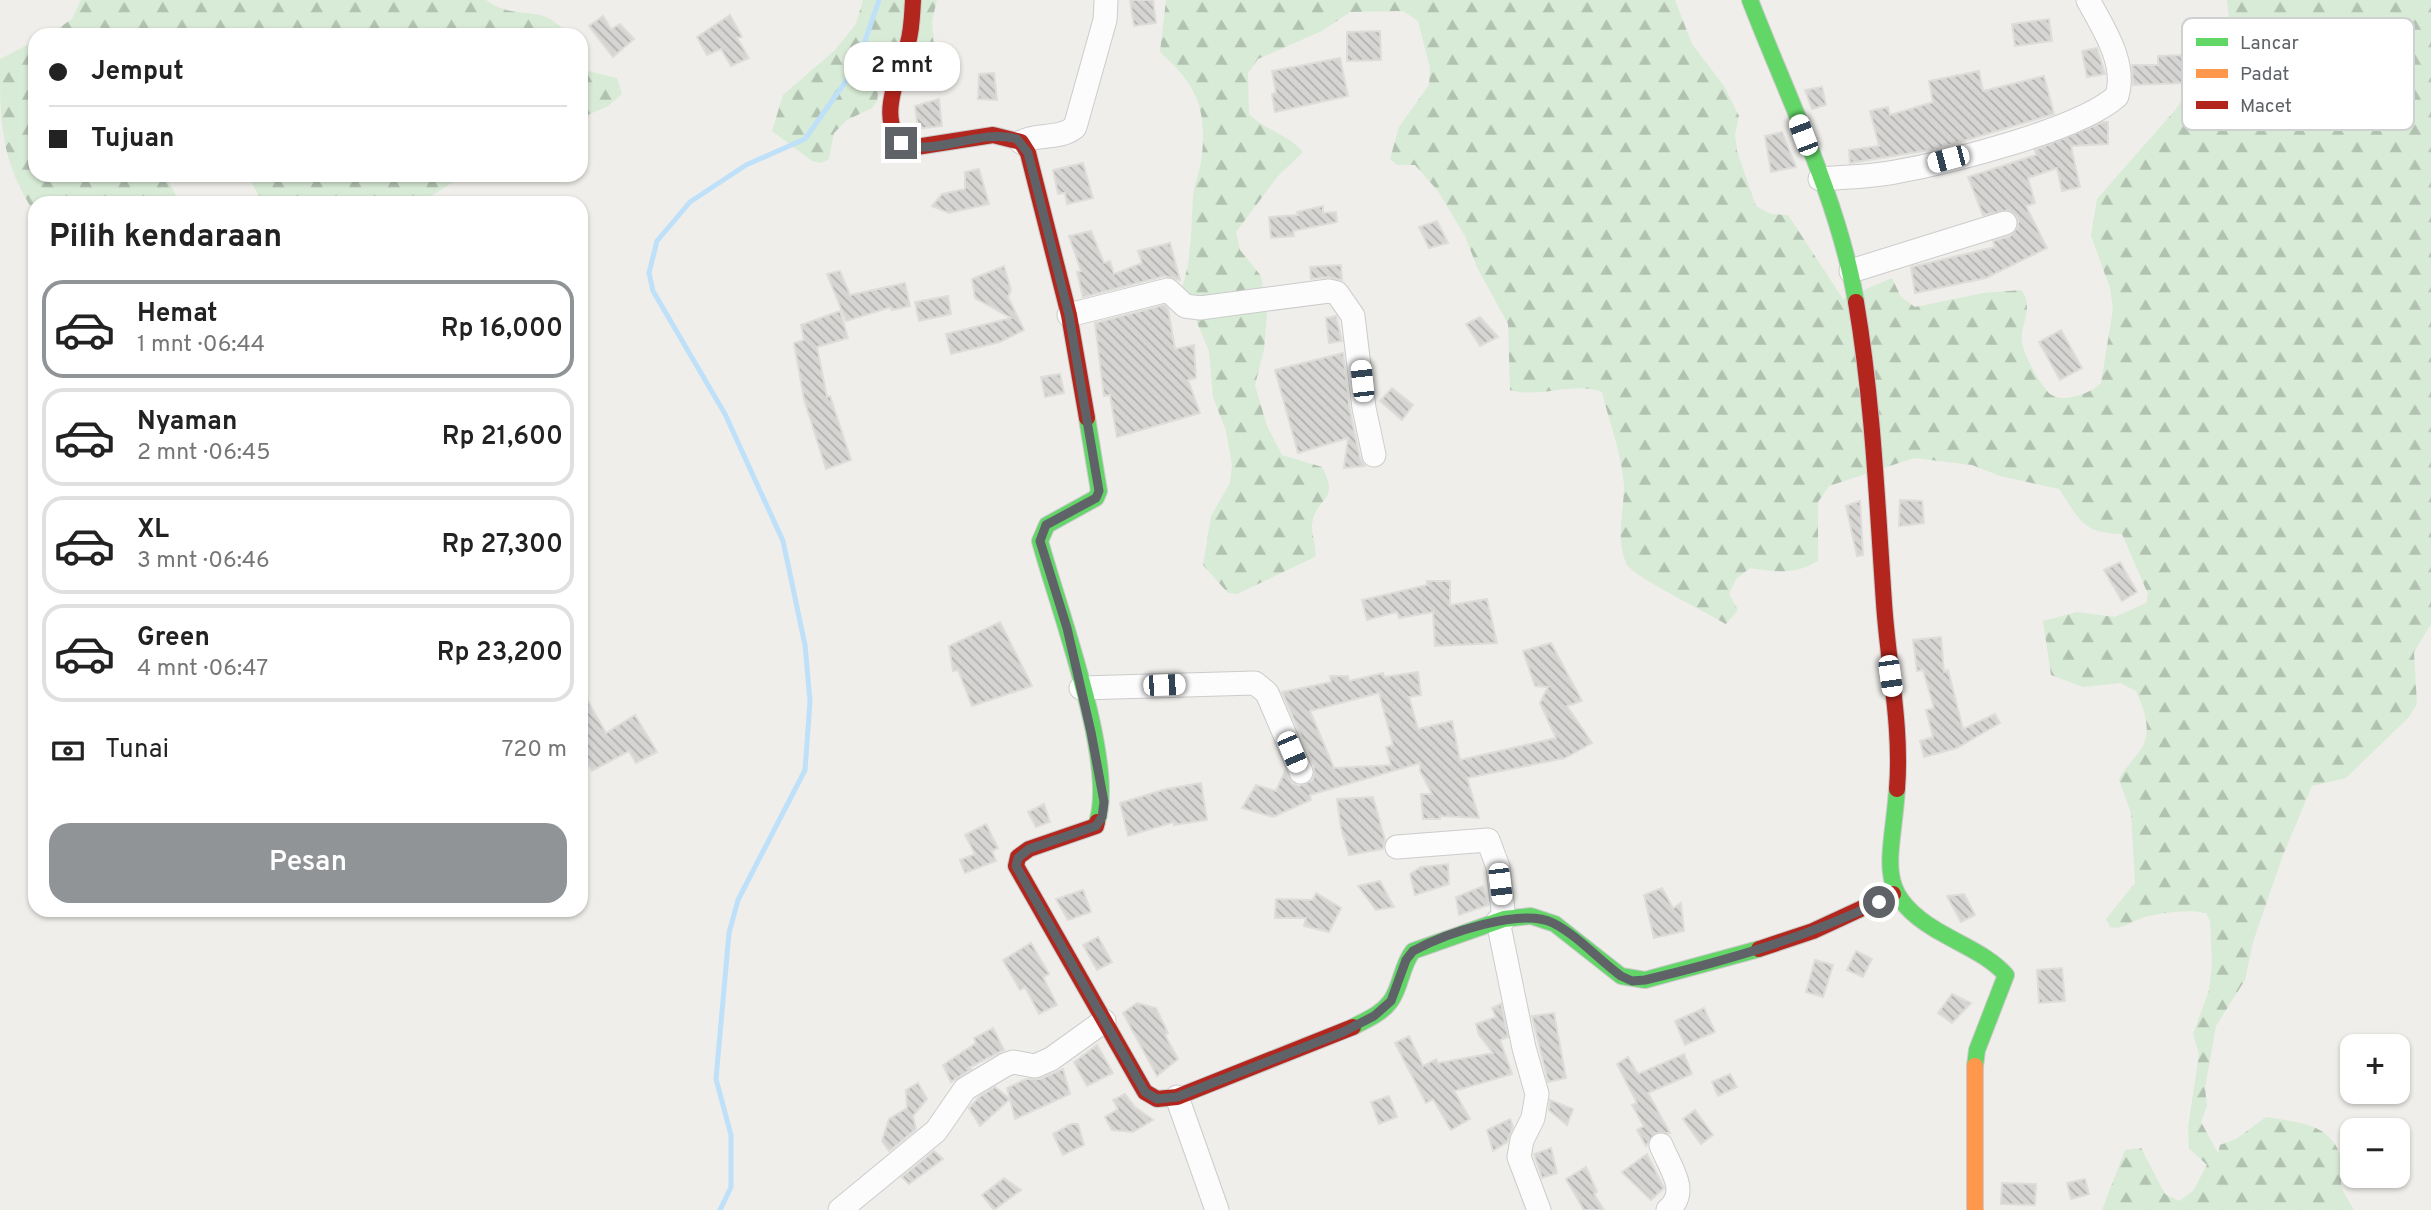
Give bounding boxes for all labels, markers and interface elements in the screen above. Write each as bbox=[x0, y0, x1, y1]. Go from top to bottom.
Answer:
legend bbox=[2182, 18, 2414, 130]
text: Lancar bbox=[2240, 32, 2299, 56]
callout: 2 mnt bbox=[843, 41, 959, 90]
text: 2 mnt bbox=[871, 52, 933, 81]
text: Jemput bbox=[91, 56, 184, 89]
text: Padat bbox=[2240, 63, 2289, 87]
text: Macet bbox=[2240, 95, 2292, 119]
car bbox=[1786, 112, 1821, 158]
text: Tujuan bbox=[91, 123, 175, 156]
route end bbox=[885, 127, 917, 159]
car bbox=[1925, 143, 1972, 175]
text: Pilih kendaraan bbox=[49, 218, 282, 258]
icon: car bbox=[53, 298, 116, 361]
text: Hemat bbox=[137, 298, 217, 331]
text: Rp 16,000 bbox=[441, 313, 563, 346]
text: 1 mnt · 06:44 bbox=[137, 331, 265, 360]
car bbox=[1350, 359, 1375, 403]
icon: car bbox=[53, 406, 116, 469]
text: Nyaman bbox=[137, 406, 237, 439]
text: Rp 21,600 bbox=[442, 421, 563, 454]
text: 2 mnt · 06:45 bbox=[137, 439, 271, 468]
icon: car bbox=[53, 514, 116, 577]
text: XL bbox=[137, 514, 169, 547]
text: Rp 27,300 bbox=[441, 529, 563, 562]
text: 3 mnt · 06:46 bbox=[137, 547, 270, 576]
icon: car bbox=[53, 622, 116, 685]
text: Green bbox=[137, 622, 210, 655]
text: Rp 23,200 bbox=[437, 637, 563, 670]
car bbox=[1877, 654, 1904, 698]
text: 4 mnt · 06:47 bbox=[137, 655, 268, 684]
car bbox=[1143, 674, 1186, 696]
car bbox=[1275, 729, 1310, 775]
icon: cash bbox=[49, 732, 87, 770]
text: Tunai bbox=[105, 734, 169, 767]
text: 720 m bbox=[502, 736, 567, 765]
button: Pesan bbox=[49, 823, 567, 903]
car bbox=[1488, 862, 1513, 906]
route start bbox=[1863, 886, 1895, 918]
map controls bbox=[2340, 1034, 2410, 1188]
button: + bbox=[2340, 1034, 2410, 1104]
button: − bbox=[2340, 1118, 2410, 1188]

